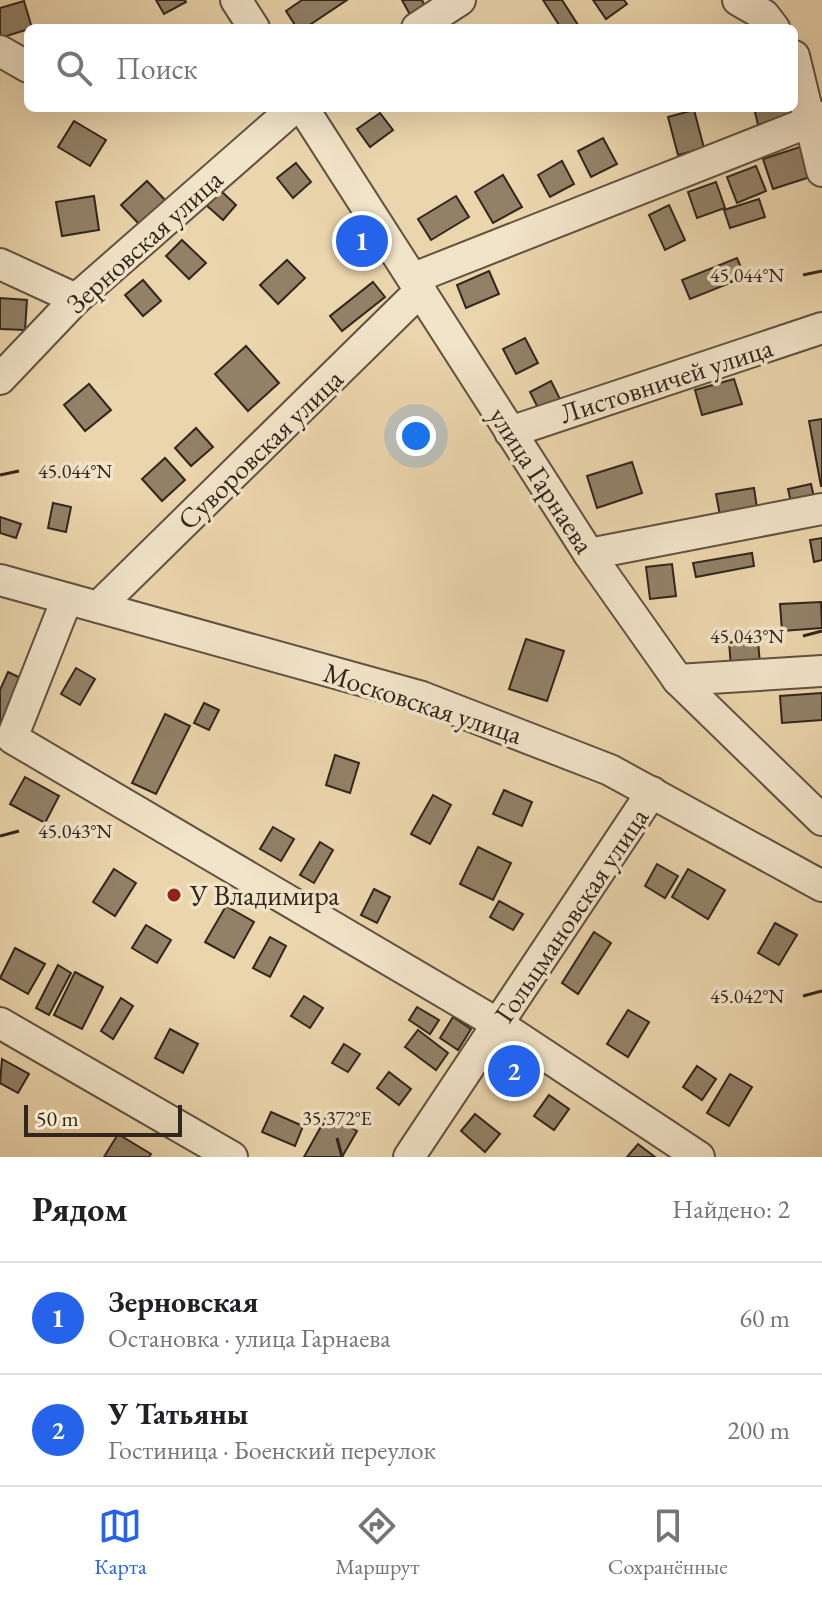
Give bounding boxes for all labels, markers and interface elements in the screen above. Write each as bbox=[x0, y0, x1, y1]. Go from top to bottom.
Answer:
search box bbox=[24, 24, 798, 112]
icon: search bbox=[52, 46, 96, 90]
text: Поиск bbox=[116, 49, 198, 88]
street label: Зерновская улица bbox=[58, 161, 230, 321]
pin: 1 bbox=[336, 211, 388, 271]
text: 45.044°N bbox=[710, 262, 784, 288]
street label: Листовничей улица bbox=[555, 328, 778, 431]
street label: Суворовская улица bbox=[170, 360, 351, 537]
street label: улица Гарнаева bbox=[481, 400, 603, 561]
your location bbox=[396, 416, 436, 456]
text: 45.044°N bbox=[38, 458, 112, 484]
text: 45.043°N bbox=[710, 623, 784, 649]
street label: Московская улица bbox=[319, 654, 528, 752]
street label: Гольцмановская улица bbox=[486, 800, 657, 1029]
text: 45.043°N bbox=[38, 818, 112, 844]
place label: У Владимира bbox=[189, 877, 340, 913]
marker: У Владимира bbox=[165, 886, 183, 904]
text: 45.042°N bbox=[710, 983, 784, 1009]
pin: 2 bbox=[488, 1041, 540, 1101]
scale bar bbox=[24, 1101, 182, 1137]
text: 50 m bbox=[36, 1104, 79, 1133]
text: 35.372°E bbox=[302, 1105, 372, 1131]
text: Рядом bbox=[32, 1187, 127, 1231]
text: Найдено: 2 bbox=[672, 1192, 790, 1226]
text: Зерновская bbox=[108, 1282, 258, 1321]
text: 1 bbox=[51, 1301, 65, 1335]
text: 60 m bbox=[740, 1301, 790, 1335]
text: Остановка · улица Гарнаева bbox=[108, 1321, 391, 1355]
text: У Татьяны bbox=[108, 1394, 248, 1433]
text: 2 bbox=[51, 1413, 65, 1447]
text: 200 m bbox=[727, 1413, 790, 1447]
text: Гостиница · Боенский переулок bbox=[108, 1433, 436, 1467]
tab: Карта bbox=[94, 1504, 147, 1581]
tab: Маршрут bbox=[335, 1504, 419, 1581]
tab: Сохранённые bbox=[608, 1504, 728, 1581]

